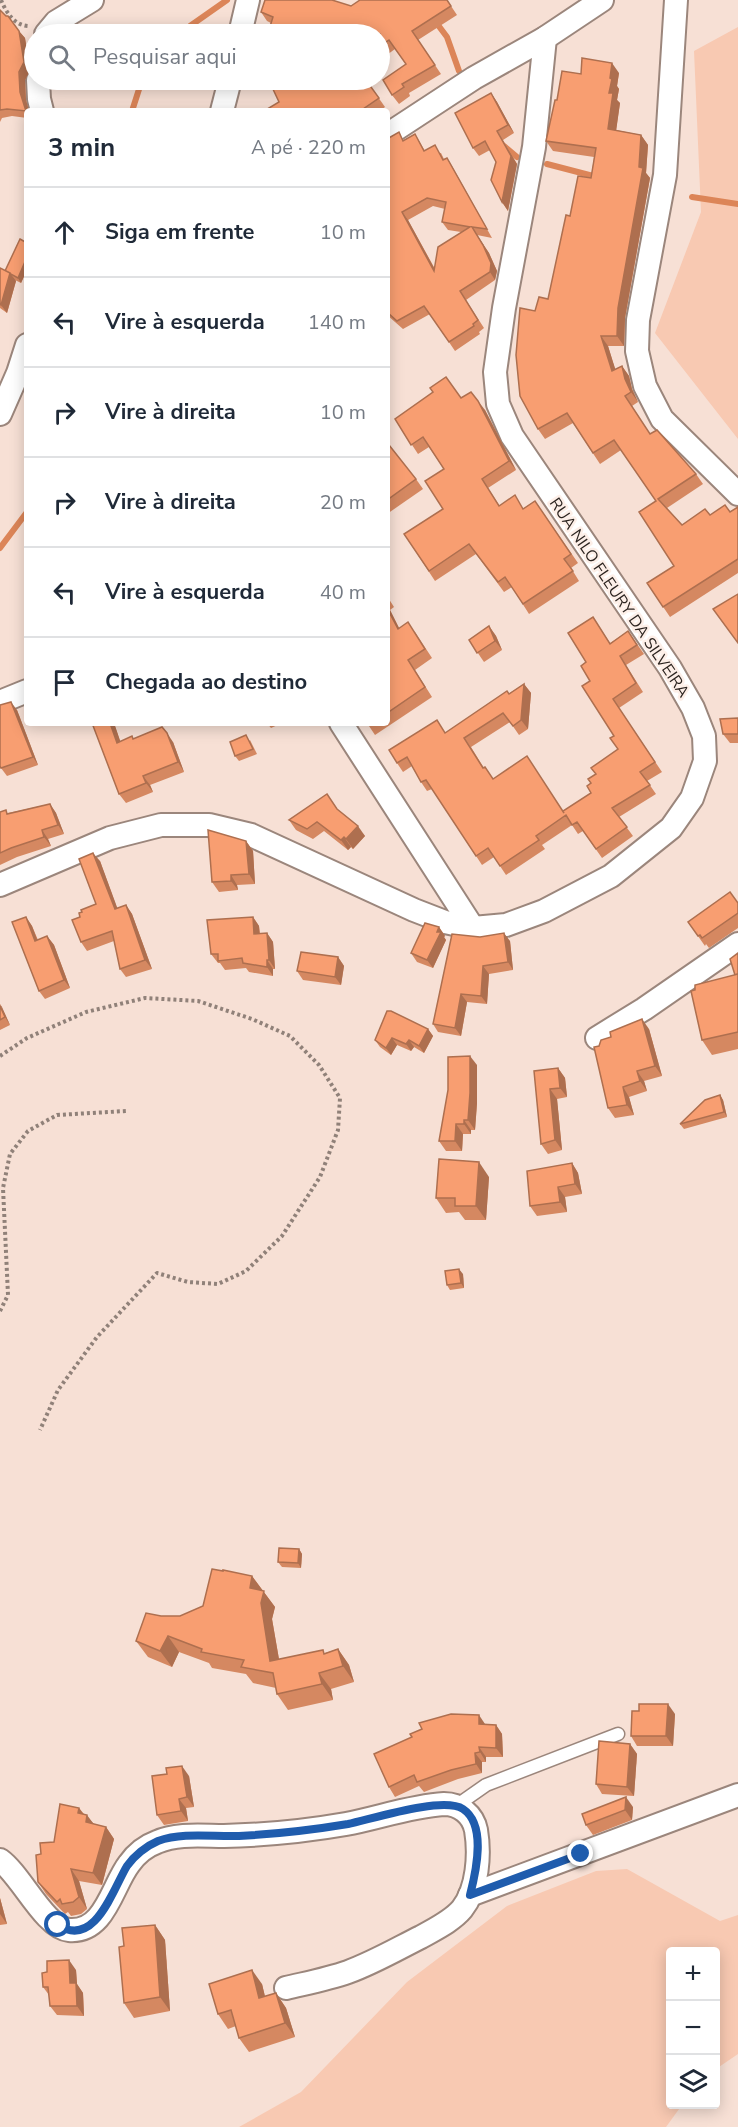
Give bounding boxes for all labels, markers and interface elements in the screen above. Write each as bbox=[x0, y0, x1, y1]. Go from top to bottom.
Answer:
search box bbox=[24, 24, 390, 90]
icon: search bbox=[45, 41, 78, 74]
text: Pesquisar aqui bbox=[93, 42, 237, 72]
text: 3 min bbox=[48, 130, 115, 165]
text: A pé · 220 m bbox=[251, 134, 366, 161]
icon: ahead bbox=[48, 216, 81, 249]
text: Siga em frente bbox=[105, 217, 254, 247]
text: 10 m bbox=[320, 219, 366, 246]
icon: left bbox=[48, 306, 81, 339]
text: Vire à esquerda bbox=[105, 307, 265, 337]
text: 140 m bbox=[308, 309, 366, 336]
icon: right bbox=[48, 396, 81, 429]
text: Vire à direita bbox=[105, 397, 236, 427]
text: 10 m bbox=[320, 399, 366, 426]
icon: right bbox=[48, 486, 81, 519]
text: Vire à direita bbox=[105, 487, 236, 517]
text: 20 m bbox=[320, 489, 366, 516]
street label: RUA NILO FLEURY DA SILVEIRA bbox=[544, 493, 695, 702]
icon: left bbox=[48, 576, 81, 609]
text: Vire à esquerda bbox=[105, 577, 265, 607]
text: 40 m bbox=[320, 579, 366, 606]
icon: arrive bbox=[48, 666, 81, 699]
text: Chegada ao destino bbox=[105, 667, 307, 697]
route end bbox=[567, 1840, 593, 1866]
route start bbox=[44, 1911, 70, 1937]
map controls bbox=[666, 1947, 720, 2109]
button: + bbox=[666, 1947, 720, 2001]
button: − bbox=[666, 2001, 720, 2055]
button: layers bbox=[666, 2055, 720, 2109]

